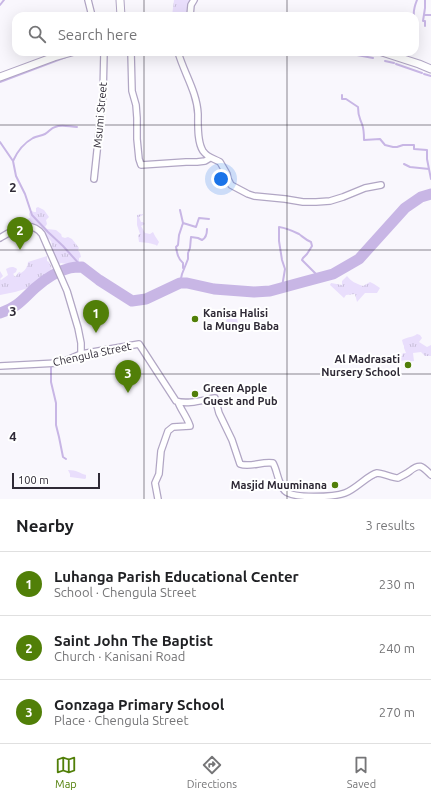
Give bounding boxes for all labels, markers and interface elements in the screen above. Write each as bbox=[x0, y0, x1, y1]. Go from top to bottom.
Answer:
search box bbox=[12, 12, 419, 56]
icon: search bbox=[26, 23, 48, 45]
text: Search here bbox=[58, 26, 137, 43]
street label: Msumi Street bbox=[91, 81, 109, 148]
your location bbox=[211, 169, 231, 189]
text: 2 bbox=[9, 180, 17, 194]
pin: 2 bbox=[7, 217, 33, 250]
pin: 1 bbox=[83, 300, 109, 333]
text: 3 bbox=[9, 304, 17, 318]
place label: Kanisa Halisi la Mungu Baba bbox=[203, 307, 279, 332]
marker: Kanisa Halisi la Mungu Baba bbox=[190, 314, 200, 324]
street label: Chengula Street bbox=[52, 340, 133, 368]
place label: Al Madrasati Nursery School bbox=[321, 353, 401, 378]
pin: 3 bbox=[115, 360, 141, 393]
marker: Al Madrasati Nursery School bbox=[403, 360, 413, 370]
place label: Green Apple Guest and Pub bbox=[203, 382, 278, 407]
marker: Green Apple Guest and Pub bbox=[190, 389, 200, 399]
text: 4 bbox=[9, 429, 17, 443]
scale bar bbox=[12, 471, 100, 490]
text: 100 m bbox=[18, 474, 49, 486]
place label: Masjid Muuminana bbox=[231, 479, 327, 491]
marker: Masjid Muuminana bbox=[330, 480, 340, 490]
text: Nearby bbox=[16, 516, 74, 535]
text: 3 results bbox=[365, 518, 415, 532]
text: Luhanga Parish Educational Center bbox=[54, 568, 299, 585]
text: 1 bbox=[25, 577, 33, 591]
text: 230 m bbox=[379, 577, 415, 591]
text: School · Chengula Street bbox=[54, 585, 196, 599]
text: Saint John The Baptist bbox=[54, 632, 213, 649]
text: 2 bbox=[25, 641, 33, 655]
text: 240 m bbox=[379, 641, 415, 655]
text: Church · Kanisani Road bbox=[54, 649, 185, 663]
text: Gonzaga Primary School bbox=[54, 696, 224, 713]
text: 3 bbox=[25, 705, 33, 719]
text: 270 m bbox=[379, 705, 415, 719]
text: Place · Chengula Street bbox=[54, 713, 189, 727]
tab: Map bbox=[55, 754, 77, 790]
tab: Directions bbox=[187, 754, 237, 790]
tab: Saved bbox=[347, 754, 376, 790]

